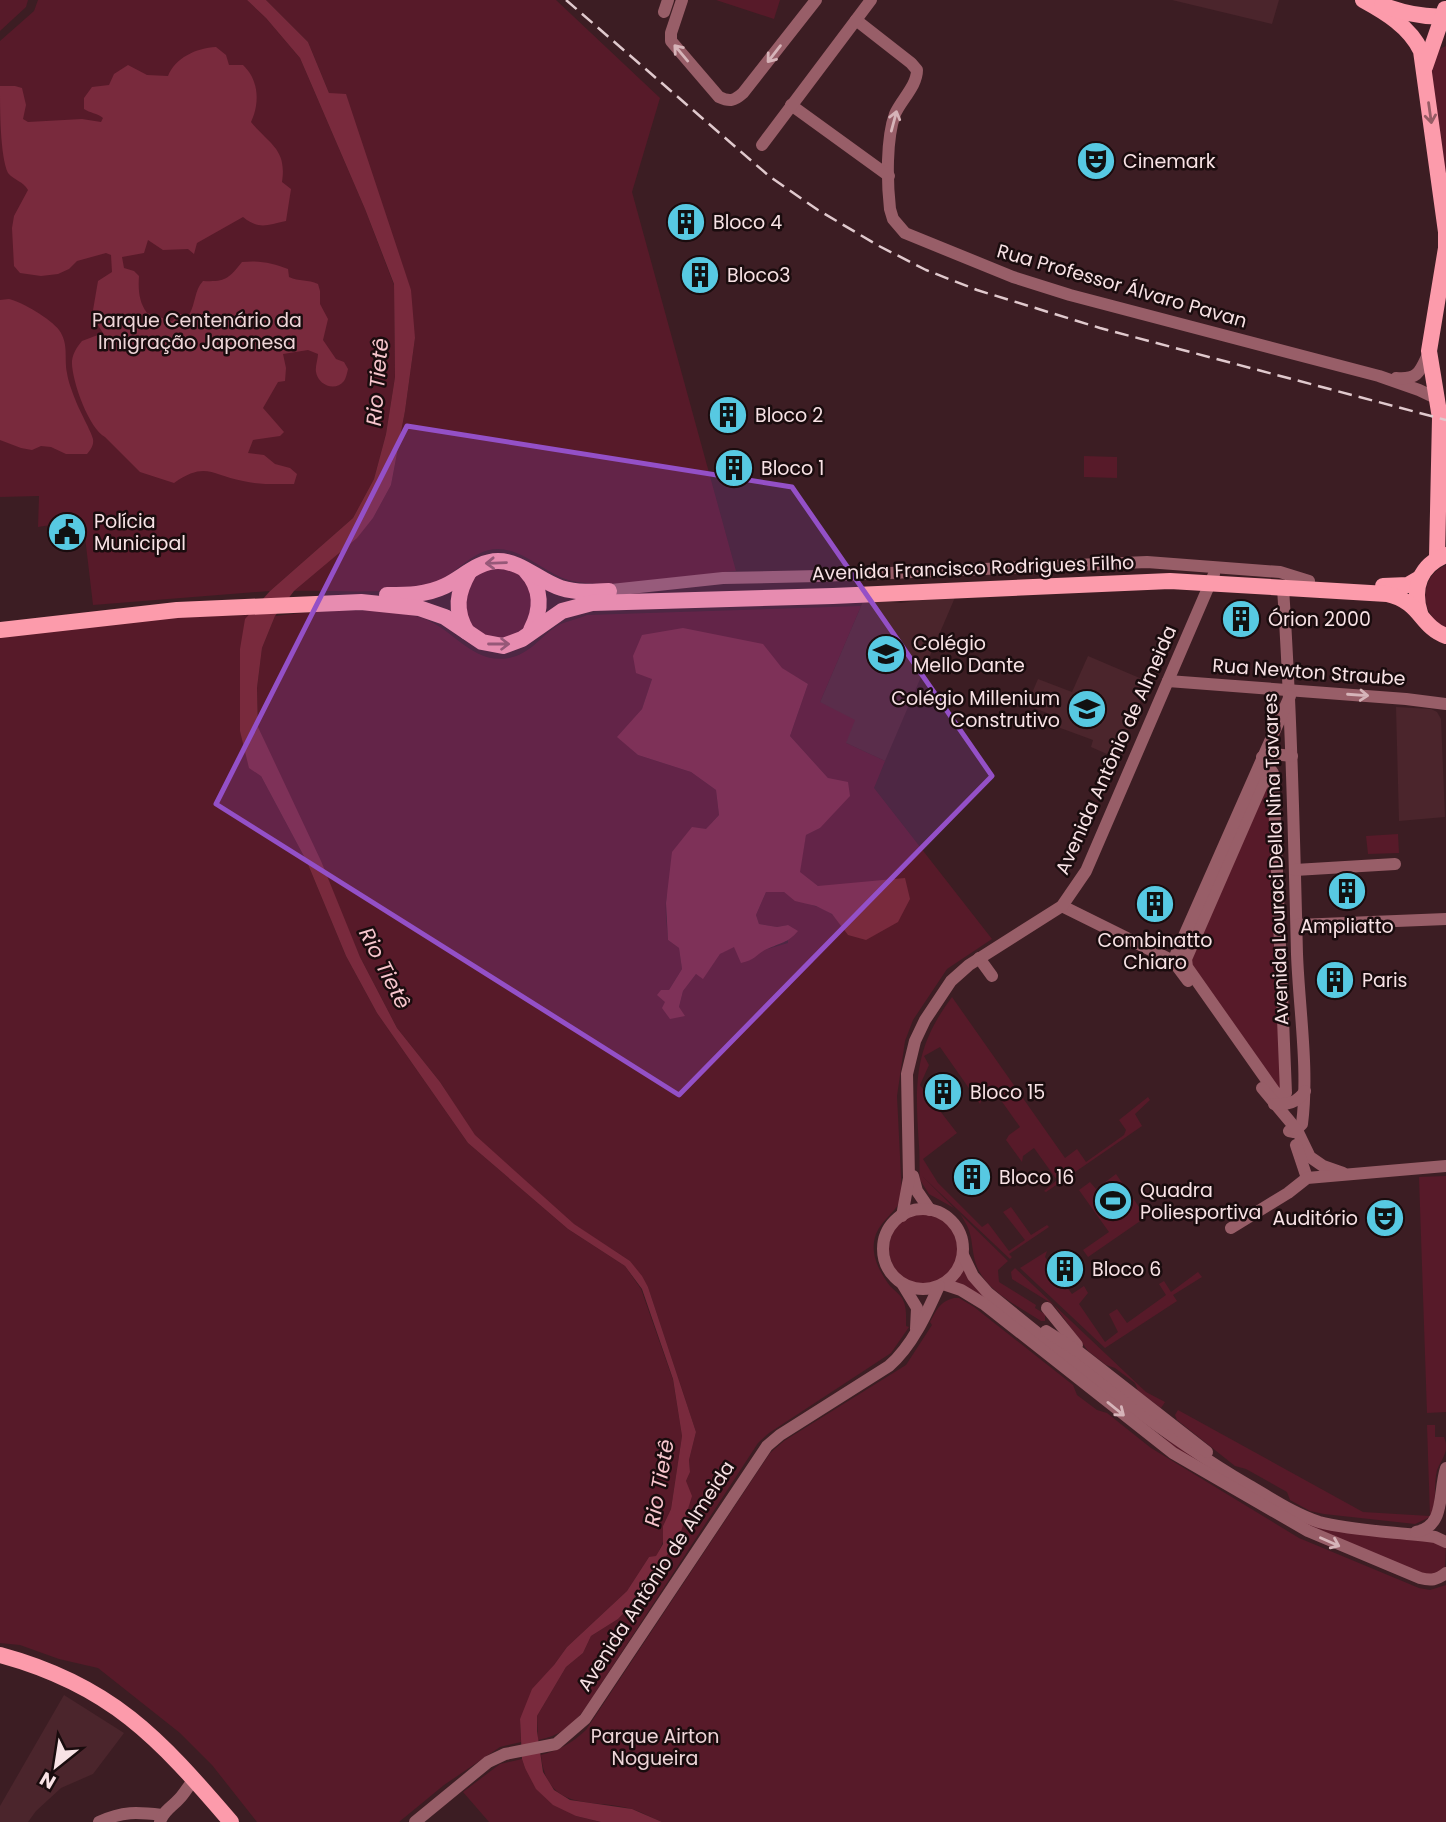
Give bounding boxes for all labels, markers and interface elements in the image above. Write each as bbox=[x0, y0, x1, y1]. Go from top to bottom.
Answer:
one-way arrow bbox=[766, 44, 781, 62]
one-way arrow bbox=[673, 45, 689, 63]
one-way arrow bbox=[1424, 101, 1437, 124]
one-way arrow bbox=[888, 110, 901, 132]
theatre icon: Cinemark bbox=[1075, 140, 1117, 182]
place label: Cinemark bbox=[1123, 148, 1216, 175]
building icon: Bloco 4 bbox=[665, 201, 707, 243]
place label: Bloco 4 bbox=[713, 209, 782, 236]
street label: Rua Professor Álvaro Pavan bbox=[994, 237, 1250, 335]
building icon: Bloco3 bbox=[679, 254, 721, 296]
place label: Bloco3 bbox=[727, 262, 790, 289]
park label: Parque Centenário da Imigração Japonesa bbox=[92, 307, 302, 356]
water label: Rio Tietê bbox=[359, 337, 395, 427]
building icon: Bloco 2 bbox=[707, 394, 749, 436]
place label: Bloco 2 bbox=[755, 402, 823, 429]
building icon: Bloco 1 bbox=[713, 447, 755, 489]
place label: Bloco 1 bbox=[761, 455, 824, 482]
place label: Polícia Municipal bbox=[94, 508, 186, 557]
public building icon: Polícia Municipal bbox=[46, 511, 88, 553]
street label: Avenida Francisco Rodrigues Filho bbox=[811, 549, 1135, 587]
one-way arrow bbox=[485, 556, 508, 569]
building icon: Órion 2000 bbox=[1220, 598, 1262, 640]
place label: Órion 2000 bbox=[1268, 606, 1371, 633]
street label: Avenida Antônio de Almeida bbox=[1049, 621, 1183, 879]
place label: Colégio Mello Dante bbox=[913, 630, 1025, 679]
school or university icon: Colégio Mello Dante bbox=[865, 633, 907, 675]
one-way arrow bbox=[487, 637, 510, 651]
street label: Rua Newton Straube bbox=[1212, 652, 1406, 692]
place label: Colégio Millenium Construtivo bbox=[891, 685, 1060, 734]
school or university icon: Colégio Millenium Construtivo bbox=[1066, 688, 1108, 730]
one-way arrow bbox=[1346, 689, 1369, 702]
street label: Avenida Louraci Della Nina Tavares bbox=[1257, 692, 1295, 1026]
building icon: Ampliatto bbox=[1326, 870, 1368, 912]
building icon: Combinatto Chiaro bbox=[1134, 883, 1176, 925]
place label: Ampliatto bbox=[1300, 913, 1394, 940]
water label: Rio Tietê bbox=[352, 922, 418, 1014]
place label: Combinatto Chiaro bbox=[1098, 927, 1212, 976]
building icon: Paris bbox=[1314, 959, 1356, 1001]
place label: Paris bbox=[1362, 967, 1408, 994]
building icon: Bloco 15 bbox=[922, 1071, 964, 1113]
place label: Bloco 15 bbox=[970, 1079, 1045, 1106]
building icon: Bloco 16 bbox=[951, 1156, 993, 1198]
place label: Bloco 16 bbox=[999, 1164, 1074, 1191]
place label: Quadra Poliesportiva bbox=[1140, 1177, 1261, 1226]
sports icon: Quadra Poliesportiva bbox=[1092, 1180, 1134, 1222]
theatre icon: Auditório bbox=[1364, 1197, 1406, 1239]
place label: Auditório bbox=[1273, 1205, 1358, 1232]
building icon: Bloco 6 bbox=[1044, 1248, 1086, 1290]
place label: Bloco 6 bbox=[1092, 1256, 1161, 1283]
one-way arrow bbox=[1107, 1402, 1125, 1417]
water label: Rio Tietê bbox=[637, 1437, 681, 1529]
street label: Avenida Antônio de Almeida bbox=[571, 1455, 741, 1697]
one-way arrow bbox=[1319, 1536, 1340, 1549]
park label: Parque Airton Nogueira bbox=[591, 1723, 719, 1772]
north arrow bbox=[21, 1731, 91, 1801]
text: N bbox=[35, 1765, 61, 1796]

